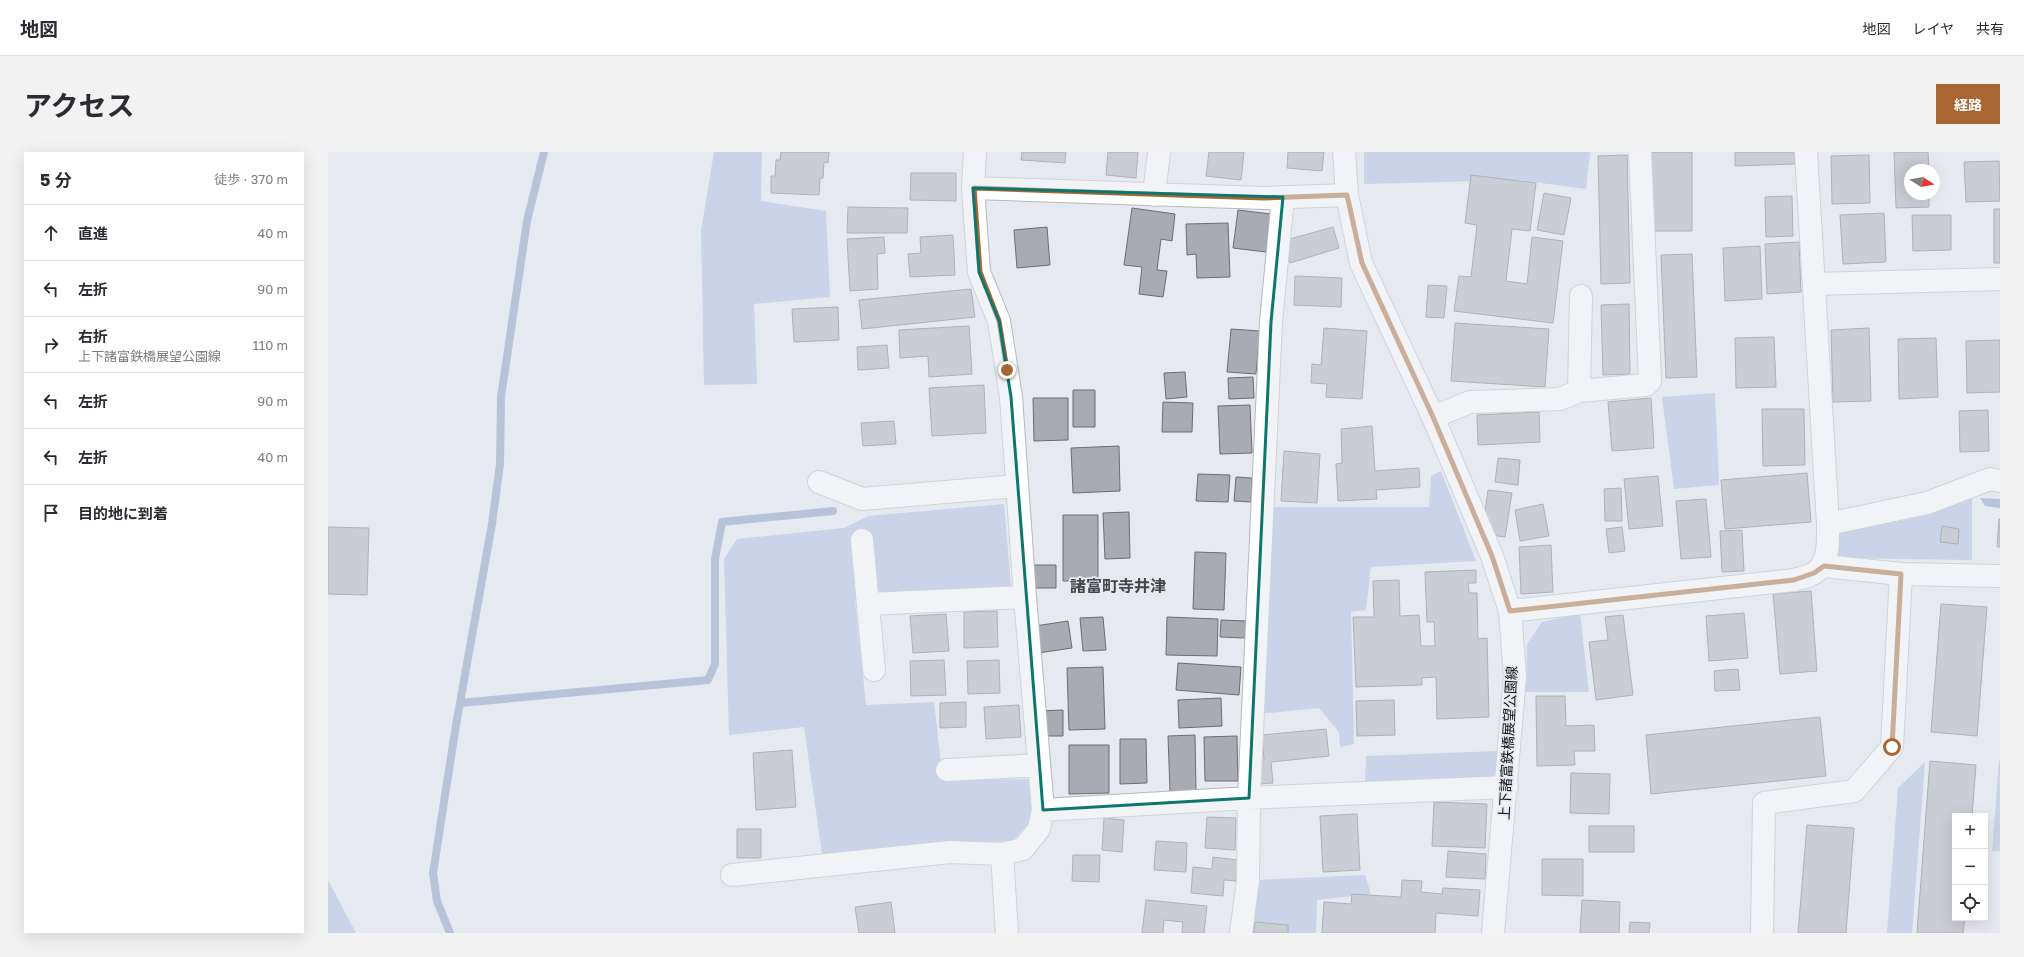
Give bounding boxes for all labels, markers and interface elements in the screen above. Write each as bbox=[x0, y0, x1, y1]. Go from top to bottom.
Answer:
text: 地図 bbox=[20, 17, 58, 40]
text: 地図 bbox=[1862, 20, 1890, 37]
text: レイヤ bbox=[1912, 20, 1954, 37]
text: 共有 bbox=[1976, 20, 2004, 37]
button: 経路 bbox=[1936, 84, 2000, 124]
text: アクセス bbox=[24, 89, 135, 122]
north arrow bbox=[1904, 164, 1940, 200]
text: 5 分 bbox=[40, 169, 72, 190]
text: 徒歩 · 370 m bbox=[214, 171, 288, 187]
icon: ahead bbox=[40, 222, 62, 244]
text: 直進 bbox=[78, 224, 108, 242]
text: 40 m bbox=[257, 225, 288, 241]
icon: left bbox=[40, 278, 62, 300]
text: 左折 bbox=[78, 280, 108, 298]
text: 90 m bbox=[257, 281, 288, 297]
text: 右折 bbox=[78, 327, 108, 345]
icon: right bbox=[40, 334, 62, 356]
text: 110 m bbox=[253, 337, 288, 353]
text: 上下諸富鉄橋展望公園線 bbox=[78, 348, 221, 364]
route end bbox=[998, 361, 1016, 379]
icon: left bbox=[40, 390, 62, 412]
text: 左折 bbox=[78, 392, 108, 410]
text: 90 m bbox=[257, 393, 288, 409]
icon: left bbox=[40, 446, 62, 468]
text: 左折 bbox=[78, 448, 108, 466]
text: 40 m bbox=[257, 449, 288, 465]
icon: arrive bbox=[40, 502, 62, 524]
text: 目的地に到着 bbox=[78, 504, 168, 522]
district label: 諸富町寺井津 bbox=[1070, 576, 1166, 596]
street label: 上下諸富鉄橋展望公園線 bbox=[1495, 666, 1520, 820]
route start bbox=[1883, 738, 1901, 756]
map controls bbox=[1952, 813, 1988, 921]
button: + bbox=[1952, 813, 1988, 849]
button: − bbox=[1952, 849, 1988, 885]
button: locate bbox=[1952, 885, 1988, 921]

